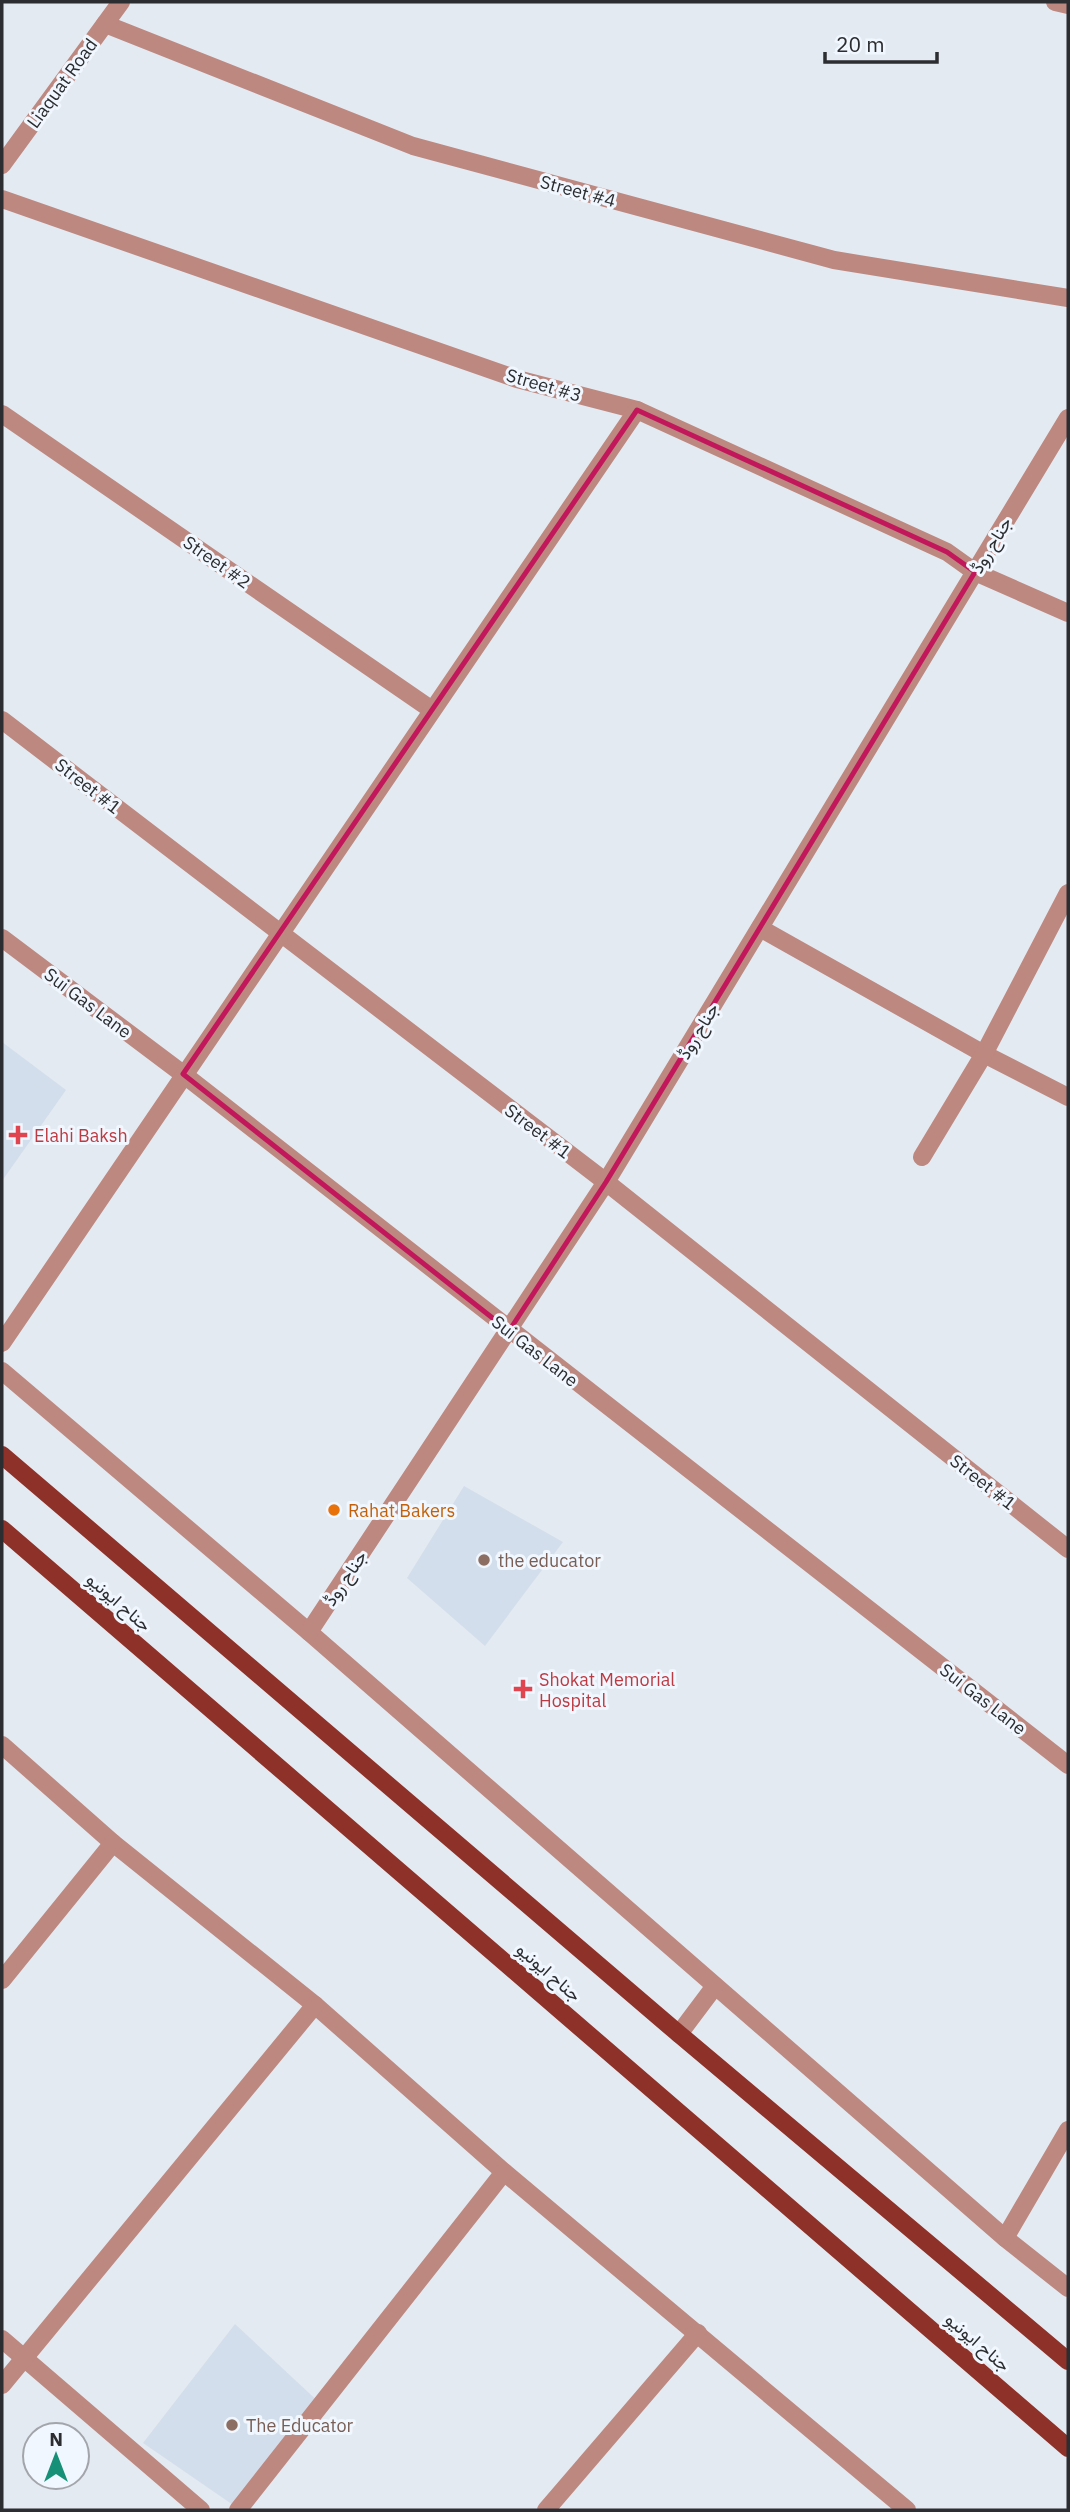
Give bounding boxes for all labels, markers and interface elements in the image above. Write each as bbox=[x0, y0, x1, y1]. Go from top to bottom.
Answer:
scale bar bbox=[825, 21, 937, 65]
text: 20 m bbox=[836, 30, 885, 58]
street label: Liaquat Road bbox=[22, 34, 102, 132]
street label: Street #4 bbox=[538, 170, 618, 212]
street label: Street #3 bbox=[504, 363, 584, 407]
street label: جناح روڈ bbox=[965, 513, 1018, 578]
street label: Street #2 bbox=[179, 530, 255, 594]
street label: Street #1 bbox=[50, 753, 126, 819]
street label: Sui Gas Lane bbox=[40, 963, 136, 1043]
street label: جناح روڈ bbox=[672, 999, 725, 1064]
street label: Street #1 bbox=[500, 1099, 576, 1163]
place label: Elahi Baksh bbox=[34, 1124, 128, 1147]
marker: Elahi Baksh bbox=[8, 1125, 28, 1145]
street label: Sui Gas Lane bbox=[487, 1310, 583, 1392]
street label: Street #1 bbox=[945, 1449, 1021, 1515]
place label: Rahat Bakers bbox=[348, 1499, 455, 1522]
marker: Rahat Bakers bbox=[326, 1502, 342, 1518]
street label: جناح روڈ bbox=[318, 1546, 373, 1611]
place label: the educator bbox=[498, 1549, 601, 1572]
marker: the educator bbox=[476, 1552, 492, 1568]
street label: جناح ایونیو bbox=[81, 1568, 156, 1637]
street label: Sui Gas Lane bbox=[935, 1658, 1031, 1740]
place label: Shokat Memorial Hospital bbox=[539, 1668, 675, 1712]
marker: Shokat Memorial Hospital bbox=[513, 1679, 533, 1699]
street label: جناح ایونیو bbox=[511, 1938, 586, 2007]
street label: جناح ایونیو bbox=[940, 2308, 1015, 2377]
place label: The Educator bbox=[246, 2414, 354, 2437]
marker: The Educator bbox=[224, 2417, 240, 2433]
north arrow bbox=[21, 2421, 91, 2491]
text: N bbox=[49, 2427, 63, 2451]

